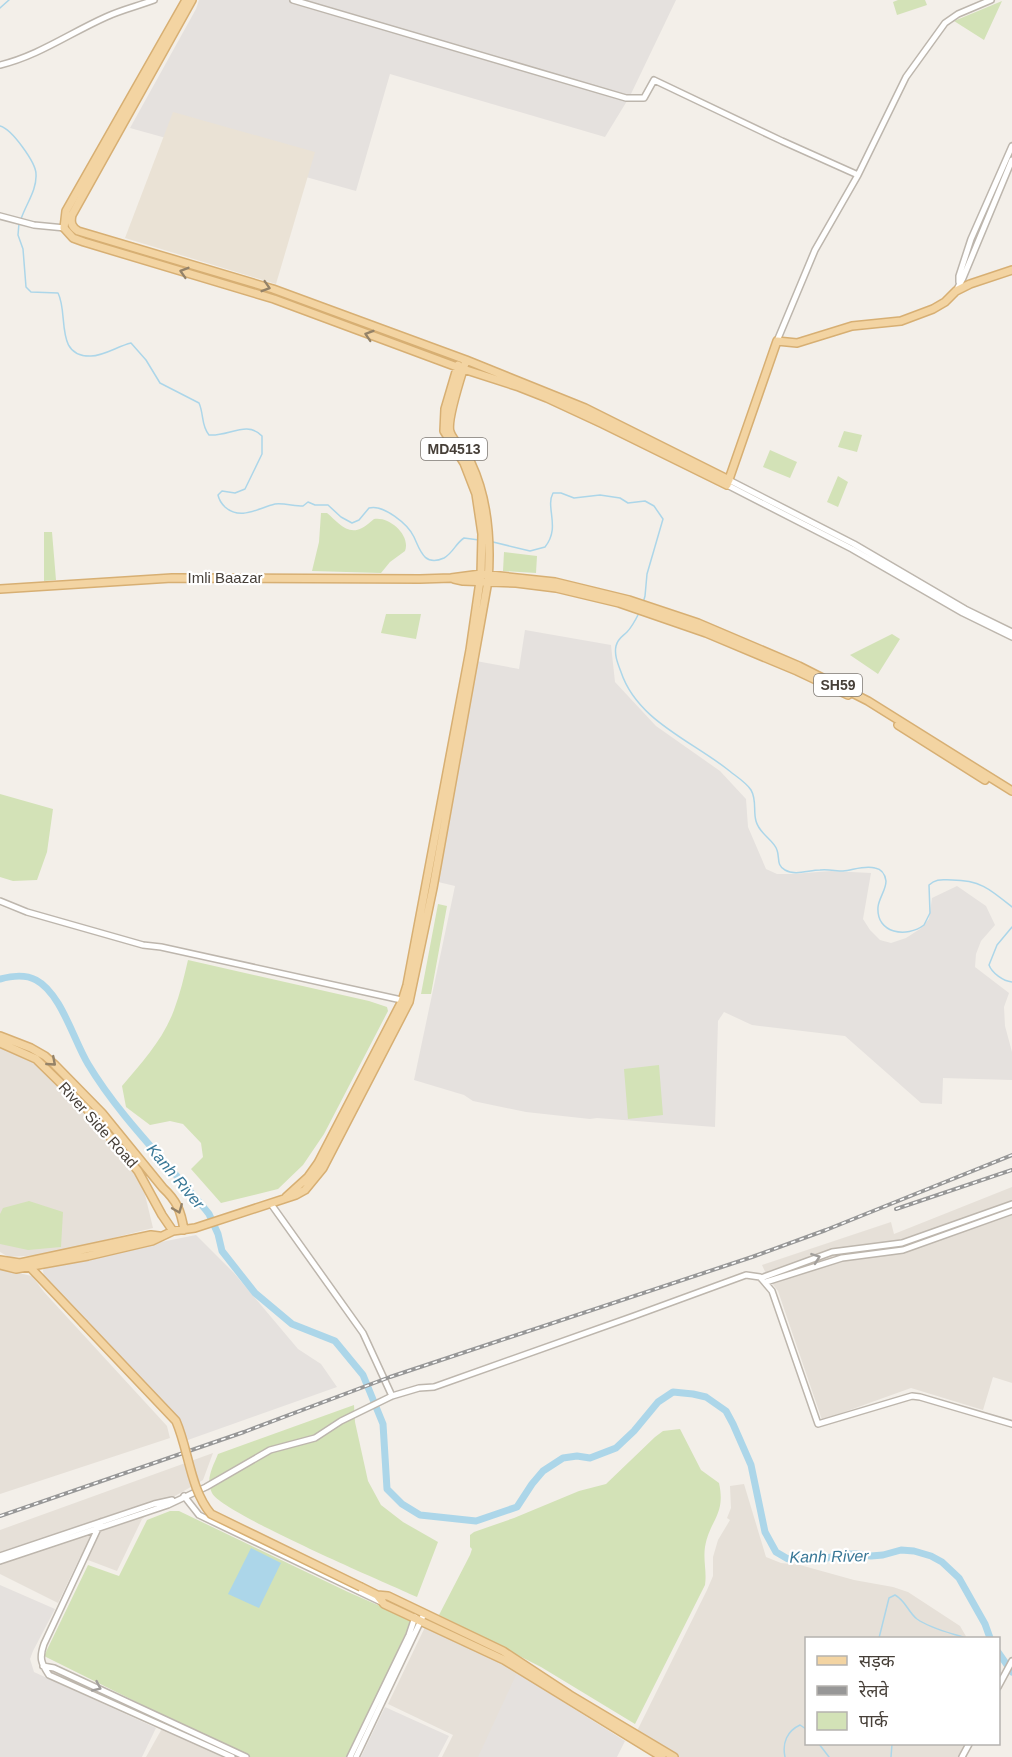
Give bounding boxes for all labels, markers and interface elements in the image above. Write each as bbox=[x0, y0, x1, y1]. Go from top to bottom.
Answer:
one-way arrow bbox=[179, 267, 190, 279]
one-way arrow bbox=[260, 280, 271, 292]
one-way arrow bbox=[364, 329, 375, 342]
road number: MD4513 bbox=[421, 438, 487, 460]
street label: Imli Baazar bbox=[187, 569, 263, 586]
road number: SH59 bbox=[814, 674, 862, 696]
one-way arrow bbox=[45, 1055, 56, 1066]
street label: River Side Road bbox=[56, 1078, 141, 1171]
water label: Kanh River bbox=[144, 1141, 208, 1213]
one-way arrow bbox=[171, 1202, 183, 1213]
one-way arrow bbox=[810, 1252, 821, 1265]
water label: Kanh River bbox=[789, 1547, 869, 1566]
legend bbox=[805, 1637, 1000, 1745]
text: सड़क bbox=[859, 1651, 896, 1671]
one-way arrow bbox=[90, 1680, 101, 1692]
text: रेलवे bbox=[858, 1680, 890, 1701]
text: पार्क bbox=[859, 1710, 889, 1731]

